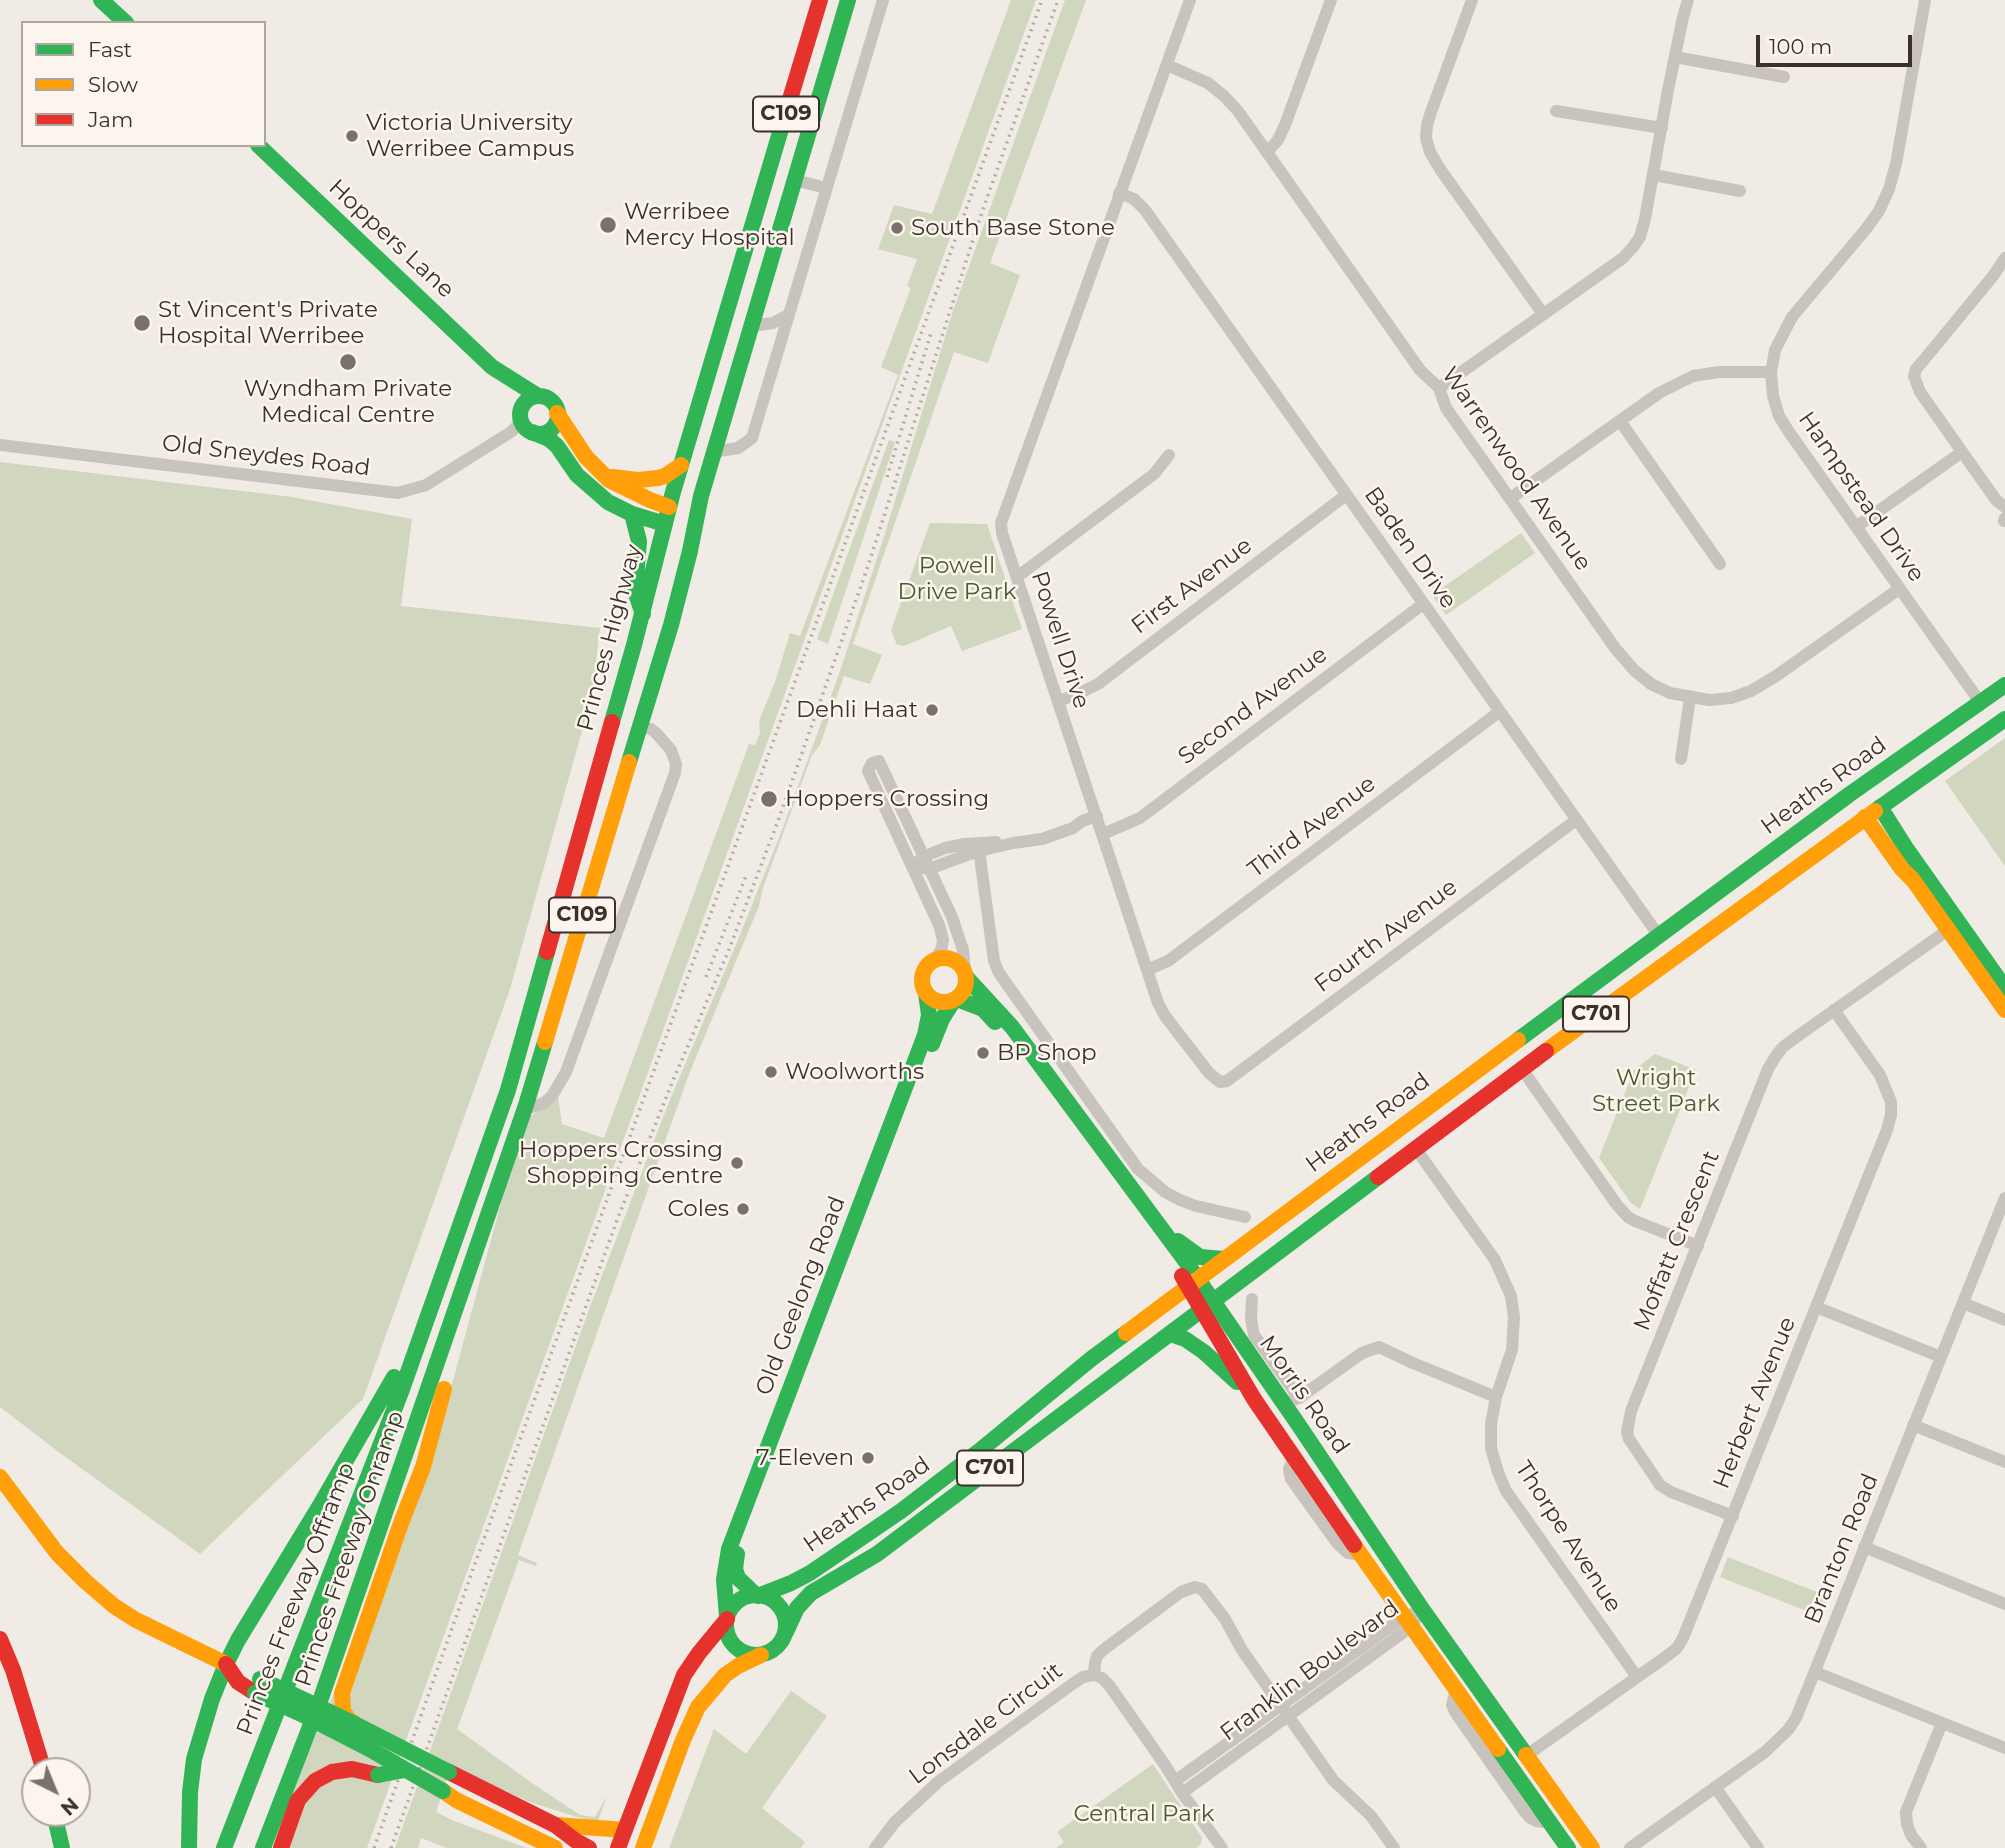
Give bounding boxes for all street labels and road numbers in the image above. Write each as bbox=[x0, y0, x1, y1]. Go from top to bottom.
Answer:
road number: C109 bbox=[753, 96, 819, 132]
street label: Hoppers Lane bbox=[323, 174, 459, 304]
street label: Warrenwood Avenue bbox=[1435, 362, 1597, 576]
street label: Hampstead Drive bbox=[1792, 407, 1930, 587]
street label: Old Sneydes Road bbox=[160, 430, 372, 482]
street label: Baden Drive bbox=[1358, 482, 1462, 614]
street label: First Avenue bbox=[1126, 532, 1258, 640]
street label: Princes Highway bbox=[572, 542, 648, 734]
street label: Powell Drive bbox=[1025, 568, 1095, 712]
street label: Second Avenue bbox=[1173, 641, 1333, 771]
street label: Heaths Road bbox=[1756, 731, 1892, 841]
street label: Third Avenue bbox=[1243, 770, 1381, 884]
street label: Fourth Avenue bbox=[1309, 873, 1463, 999]
road number: C109 bbox=[549, 898, 615, 932]
road number: C701 bbox=[1563, 996, 1629, 1032]
street label: Heaths Road bbox=[1301, 1067, 1435, 1179]
street label: Moffatt Crescent bbox=[1628, 1147, 1726, 1335]
street label: Old Geelong Road bbox=[750, 1193, 852, 1399]
street label: Herbert Avenue bbox=[1708, 1313, 1802, 1493]
street label: Morris Road bbox=[1253, 1331, 1355, 1459]
street label: Princes Freeway Onramp bbox=[290, 1408, 410, 1690]
road number: C701 bbox=[957, 1450, 1023, 1486]
street label: Heaths Road bbox=[798, 1451, 936, 1559]
street label: Thorpe Avenue bbox=[1509, 1456, 1627, 1618]
street label: Princes Freeway Offramp bbox=[231, 1459, 361, 1739]
street label: Branton Road bbox=[1799, 1470, 1885, 1628]
street label: Franklin Boulevard bbox=[1215, 1595, 1405, 1747]
street label: Lonsdale Circuit bbox=[904, 1657, 1068, 1791]

